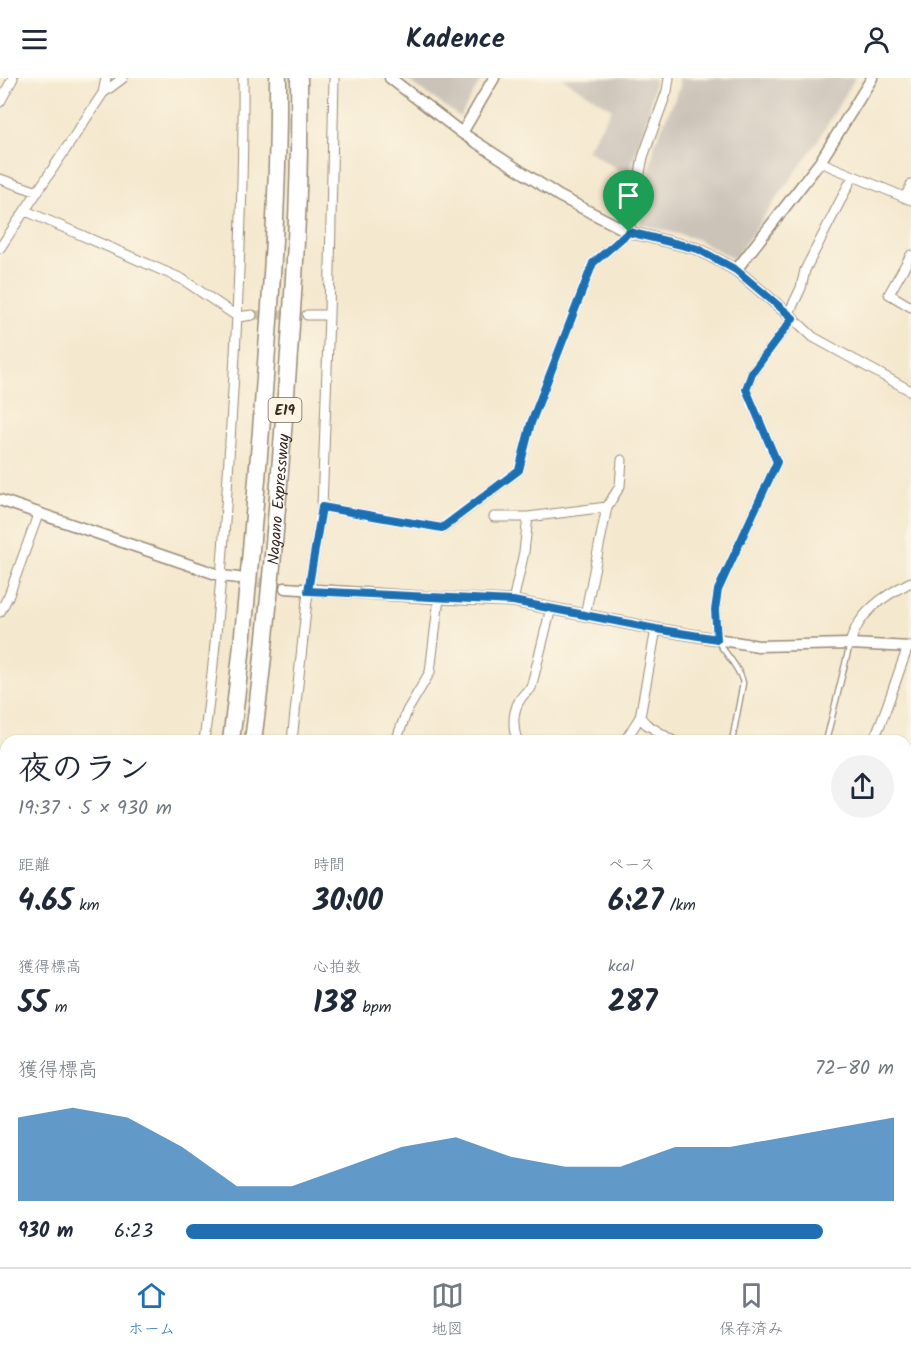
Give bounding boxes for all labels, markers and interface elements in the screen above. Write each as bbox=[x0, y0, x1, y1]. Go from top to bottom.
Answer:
text: Kadence bbox=[406, 18, 505, 61]
icon: menu bbox=[18, 23, 51, 56]
icon: person bbox=[860, 23, 893, 56]
pin bbox=[603, 170, 654, 232]
icon: arrive bbox=[612, 179, 645, 212]
road number: E19 bbox=[268, 398, 302, 422]
street label: Nagano Expressway bbox=[261, 432, 297, 566]
text: 夜のラン bbox=[18, 744, 150, 797]
button: share bbox=[831, 755, 894, 818]
text: 19:37 · 5 × 930 m bbox=[18, 793, 172, 825]
text: 距離 bbox=[18, 853, 50, 878]
text: 時間 bbox=[313, 853, 345, 878]
text: ペース bbox=[608, 853, 655, 878]
text: 4.65 bbox=[18, 878, 73, 926]
text: 30:00 bbox=[313, 878, 383, 926]
text: 6:27 bbox=[608, 878, 663, 926]
text: km bbox=[73, 893, 100, 918]
text: /km bbox=[663, 893, 696, 918]
text: kcal bbox=[608, 954, 634, 979]
text: 獲得標高 bbox=[18, 955, 82, 980]
text: 心拍数 bbox=[313, 955, 361, 980]
text: 287 bbox=[608, 979, 657, 1027]
text: 55 bbox=[18, 980, 48, 1028]
text: 138 bbox=[313, 980, 356, 1028]
text: m bbox=[48, 995, 68, 1020]
text: bpm bbox=[356, 995, 391, 1020]
text: 72–80 m bbox=[815, 1053, 894, 1085]
text: 獲得標高 bbox=[18, 1055, 98, 1087]
text: 930 m bbox=[18, 1216, 73, 1248]
text: 6:23 bbox=[114, 1216, 153, 1248]
tab: ホーム bbox=[128, 1279, 175, 1342]
tab: 地図 bbox=[431, 1279, 464, 1342]
tab: 保存済み bbox=[719, 1279, 783, 1342]

